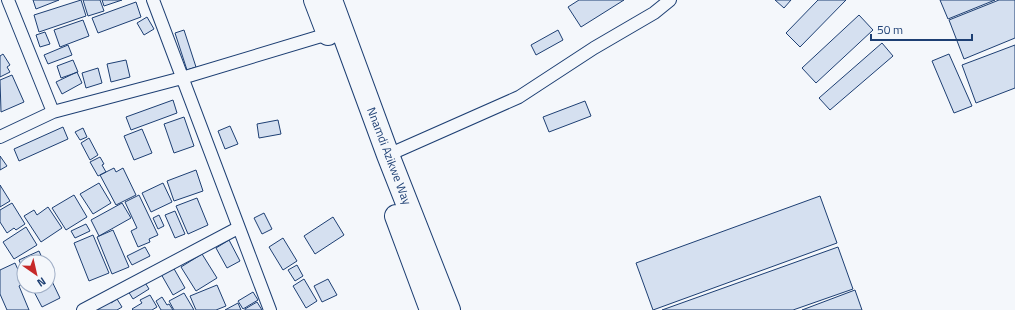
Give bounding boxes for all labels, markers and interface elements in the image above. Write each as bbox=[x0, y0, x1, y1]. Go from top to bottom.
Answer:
scale bar bbox=[871, 16, 972, 42]
text: 50 m bbox=[877, 20, 903, 39]
street label: Nnamdi Azikwe Way bbox=[362, 104, 417, 208]
north arrow bbox=[16, 254, 56, 294]
text: N bbox=[34, 274, 49, 291]

